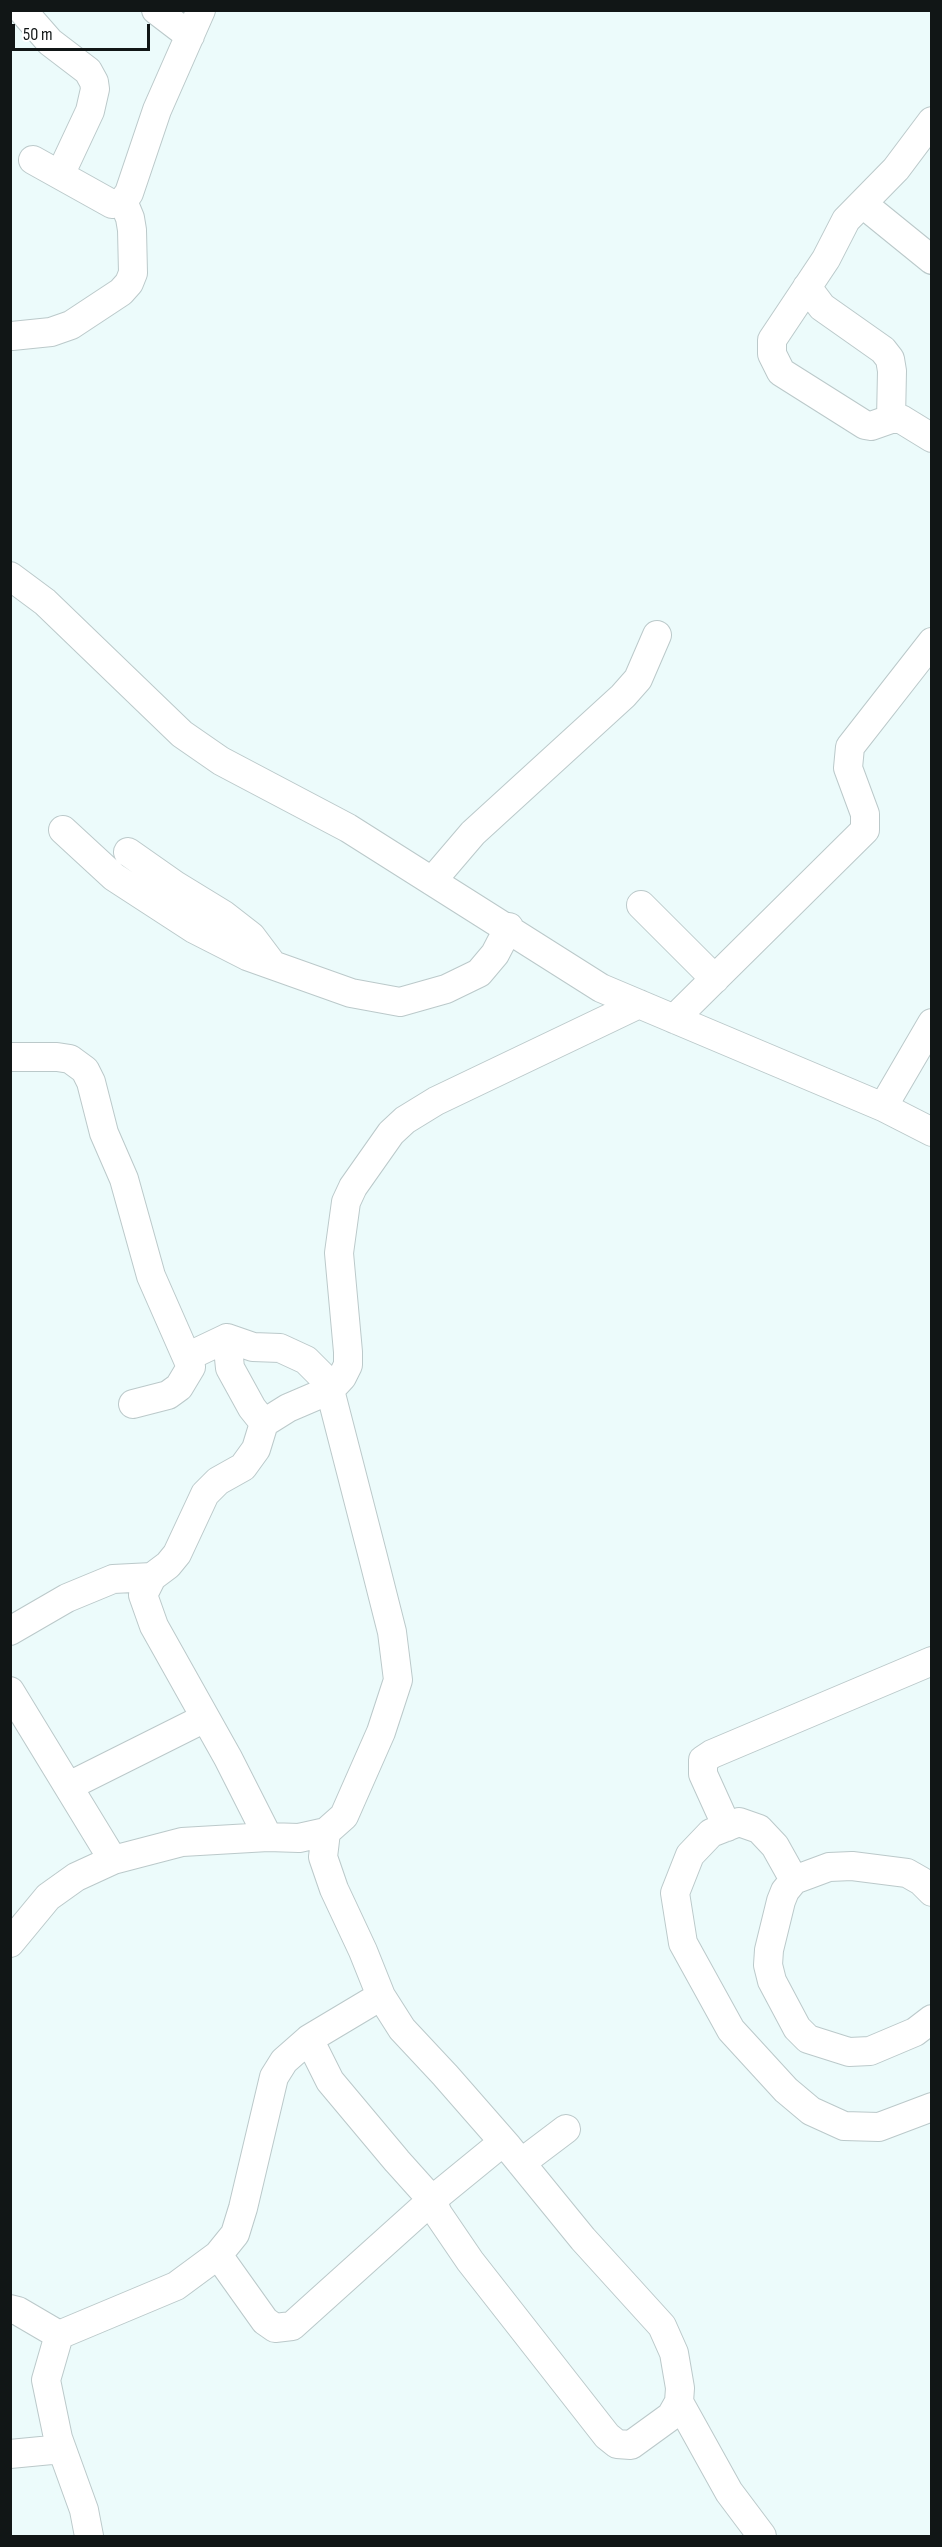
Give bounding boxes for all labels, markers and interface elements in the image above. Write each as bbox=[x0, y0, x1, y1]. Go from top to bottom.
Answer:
scale bar bbox=[15, 12, 153, 50]
text: 50 m bbox=[23, 24, 53, 45]

